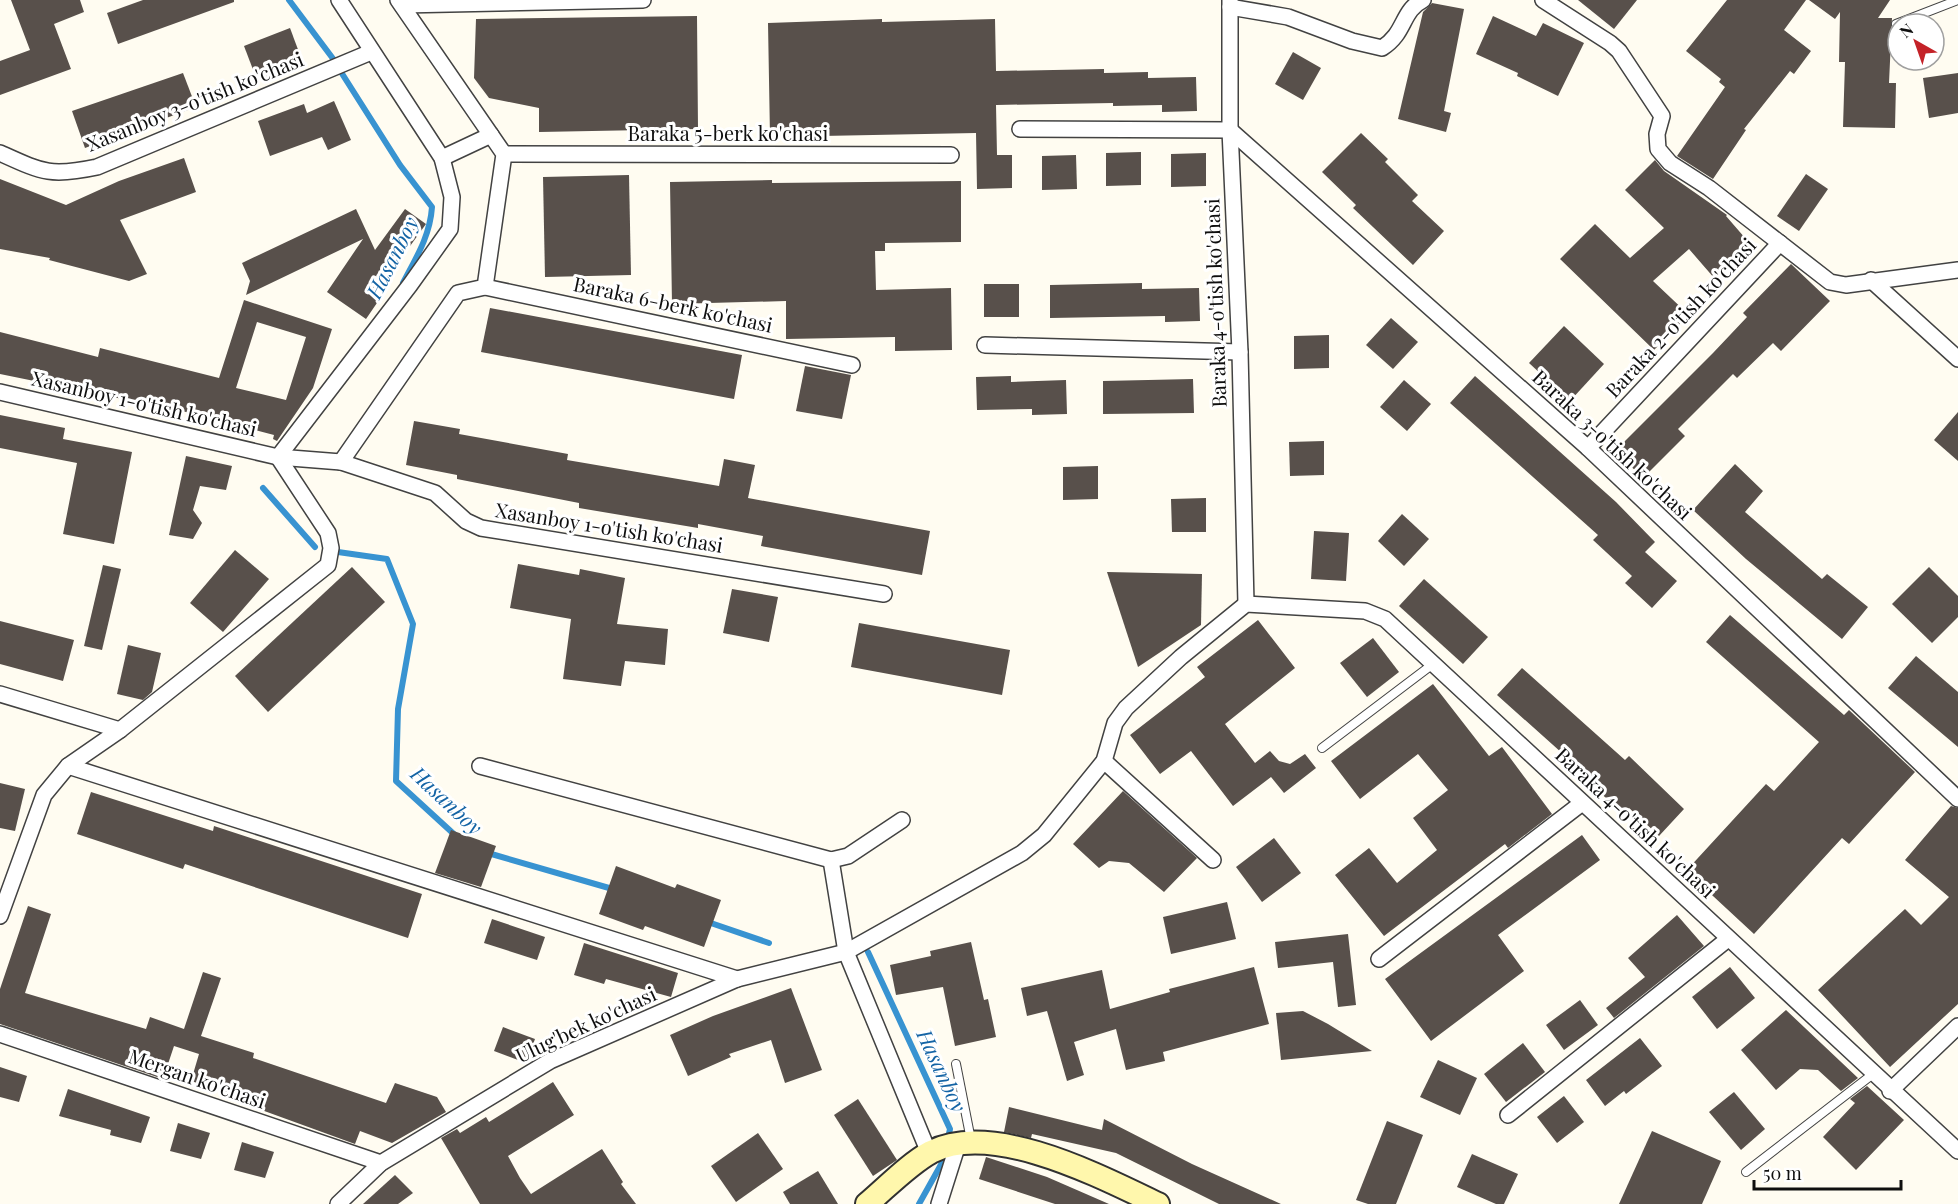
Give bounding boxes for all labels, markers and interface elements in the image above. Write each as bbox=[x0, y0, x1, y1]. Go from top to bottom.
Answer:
north arrow bbox=[1886, 12, 1946, 72]
text: N bbox=[1895, 18, 1918, 42]
street label: Xasanboy 3-o'tish ko'chasi bbox=[82, 45, 307, 157]
street label: Baraka 5-berk ko'chasi bbox=[628, 119, 829, 146]
street label: Baraka 4-o'tish ko'chasi bbox=[1197, 198, 1232, 408]
water label: Hasanboy bbox=[358, 211, 424, 304]
street label: Baraka 2-o'tish ko'chasi bbox=[1599, 231, 1761, 403]
street label: Baraka 6-berk ko'chasi bbox=[571, 269, 775, 338]
street label: Xasanboy 1-o'tish ko'chasi bbox=[29, 363, 260, 442]
street label: Baraka 3-o'tish ko'chasi bbox=[1527, 363, 1699, 525]
street label: Xasanboy 1-o'tish ko'chasi bbox=[493, 495, 725, 558]
street label: Baraka 4-o'tish ko'chasi bbox=[1550, 741, 1722, 903]
water label: Hasanboy bbox=[405, 758, 489, 840]
street label: Ulug'bek ko'chasi bbox=[511, 979, 660, 1068]
water label: Hasanboy bbox=[911, 1023, 974, 1116]
street label: Mergan ko'chasi bbox=[125, 1041, 270, 1114]
scale bar bbox=[1754, 1153, 1901, 1191]
text: 50 m bbox=[1763, 1161, 1802, 1185]

